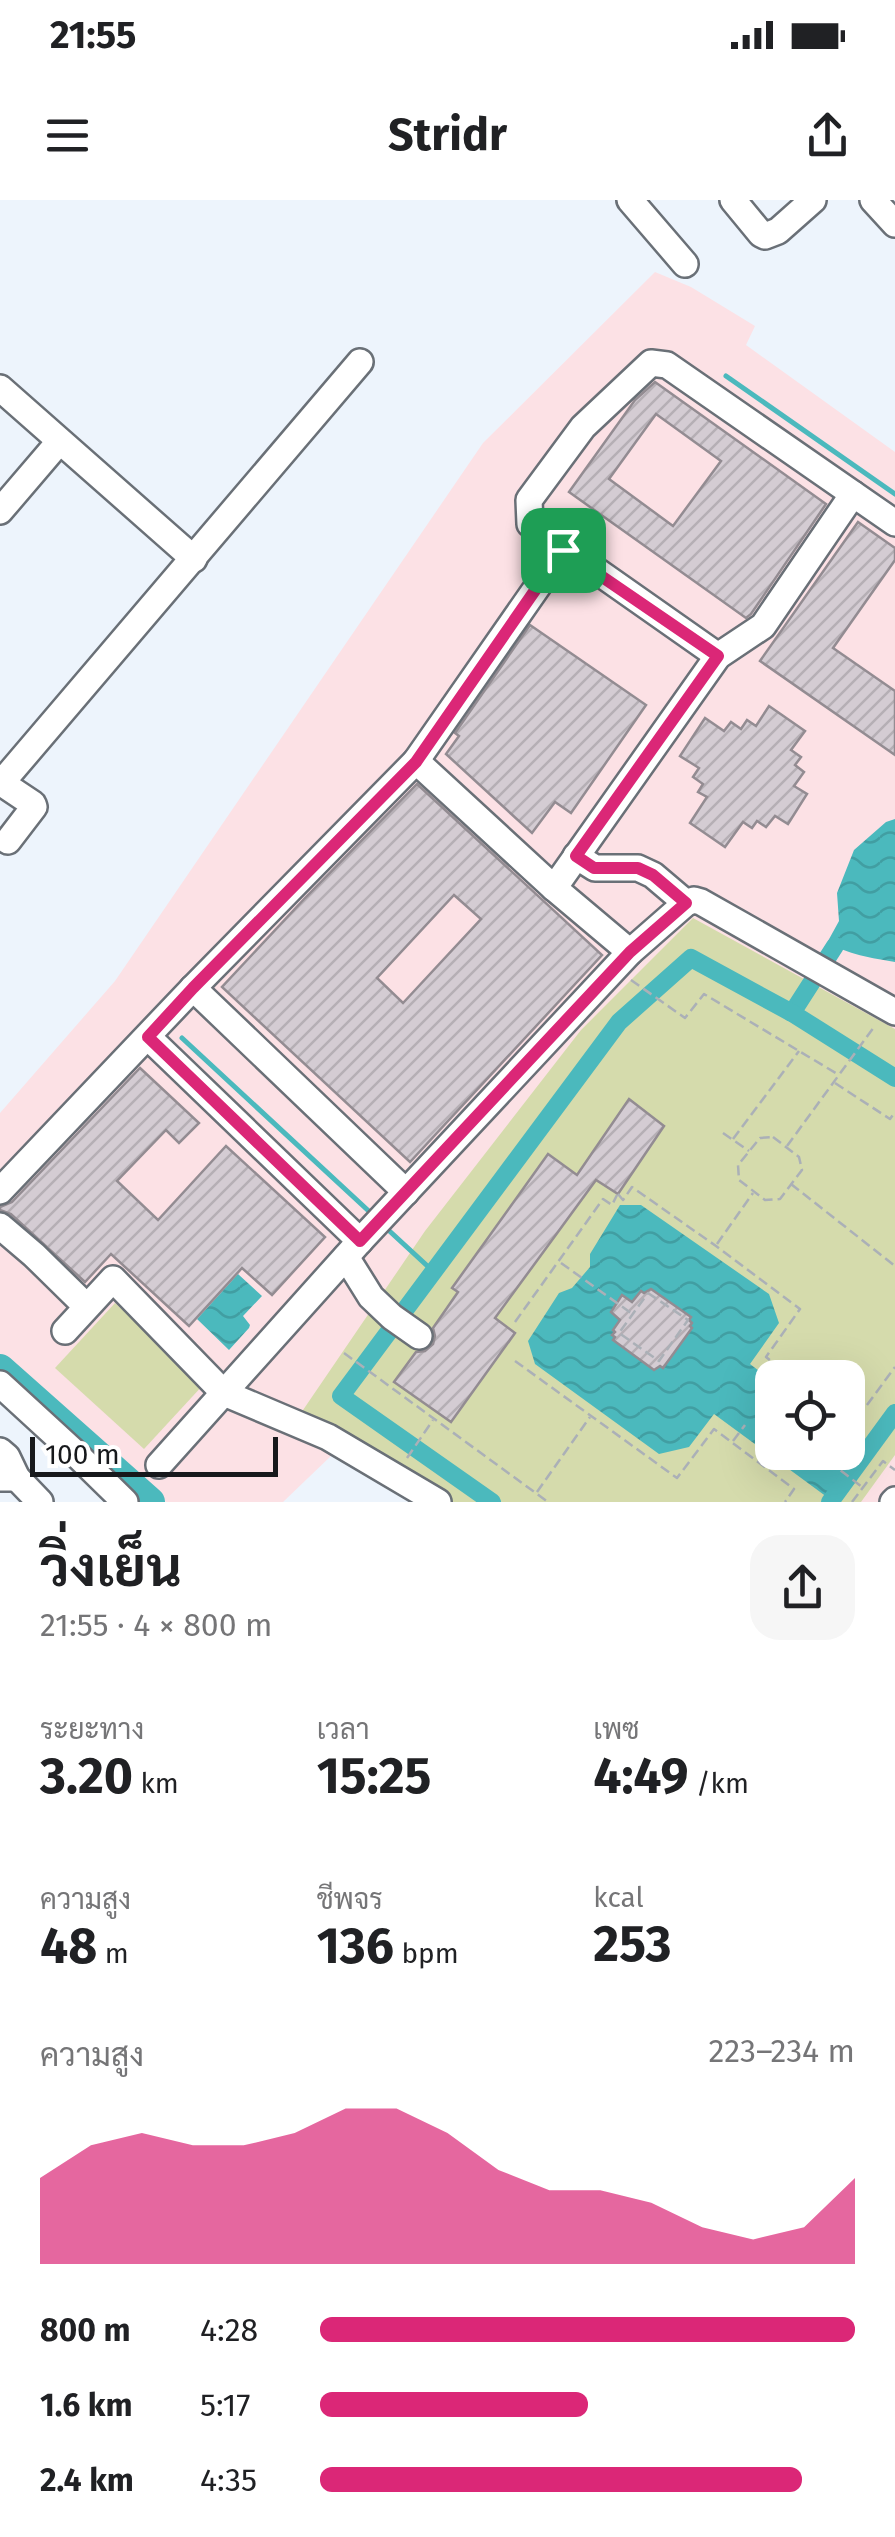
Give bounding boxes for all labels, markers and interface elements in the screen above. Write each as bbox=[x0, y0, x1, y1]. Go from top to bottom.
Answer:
text: 21:55 bbox=[50, 12, 136, 58]
icon: menu bbox=[40, 108, 95, 163]
text: Stridr bbox=[388, 108, 507, 162]
icon: share bbox=[800, 108, 855, 163]
pin bbox=[521, 508, 606, 593]
icon: arrive bbox=[536, 523, 591, 578]
map controls bbox=[755, 1360, 865, 1470]
button: locate bbox=[755, 1360, 865, 1470]
scale bar bbox=[30, 1432, 278, 1476]
text: 100 m bbox=[45, 1438, 120, 1471]
text: วิ่งเย็น bbox=[40, 1535, 182, 1601]
button: share bbox=[750, 1535, 855, 1640]
text: 21:55 · 4 × 800 m bbox=[40, 1606, 272, 1644]
text: ระยะทาง bbox=[40, 1713, 144, 1746]
text: เวลา bbox=[317, 1713, 370, 1746]
text: เพซ bbox=[593, 1713, 639, 1746]
text: 3.20 bbox=[40, 1746, 133, 1806]
text: 15:25 bbox=[317, 1746, 431, 1806]
text: 4:49 bbox=[593, 1746, 689, 1806]
text: km bbox=[133, 1767, 179, 1800]
text: /km bbox=[689, 1767, 749, 1800]
text: kcal bbox=[593, 1881, 644, 1914]
text: ความสูง bbox=[40, 1883, 131, 1916]
text: ชีพจร bbox=[317, 1883, 383, 1916]
text: 253 bbox=[593, 1914, 672, 1974]
text: 48 bbox=[40, 1916, 97, 1976]
text: 136 bbox=[317, 1916, 394, 1976]
text: m bbox=[97, 1937, 129, 1970]
text: bpm bbox=[394, 1937, 459, 1970]
text: 223–234 m bbox=[708, 2032, 855, 2070]
text: ความสูง bbox=[40, 2036, 144, 2074]
text: 800 m bbox=[40, 2311, 131, 2349]
text: 4:28 bbox=[200, 2311, 258, 2349]
text: 1.6 km bbox=[40, 2386, 133, 2424]
text: 5:17 bbox=[200, 2386, 251, 2424]
text: 2.4 km bbox=[40, 2461, 134, 2499]
text: 4:35 bbox=[200, 2461, 257, 2499]

